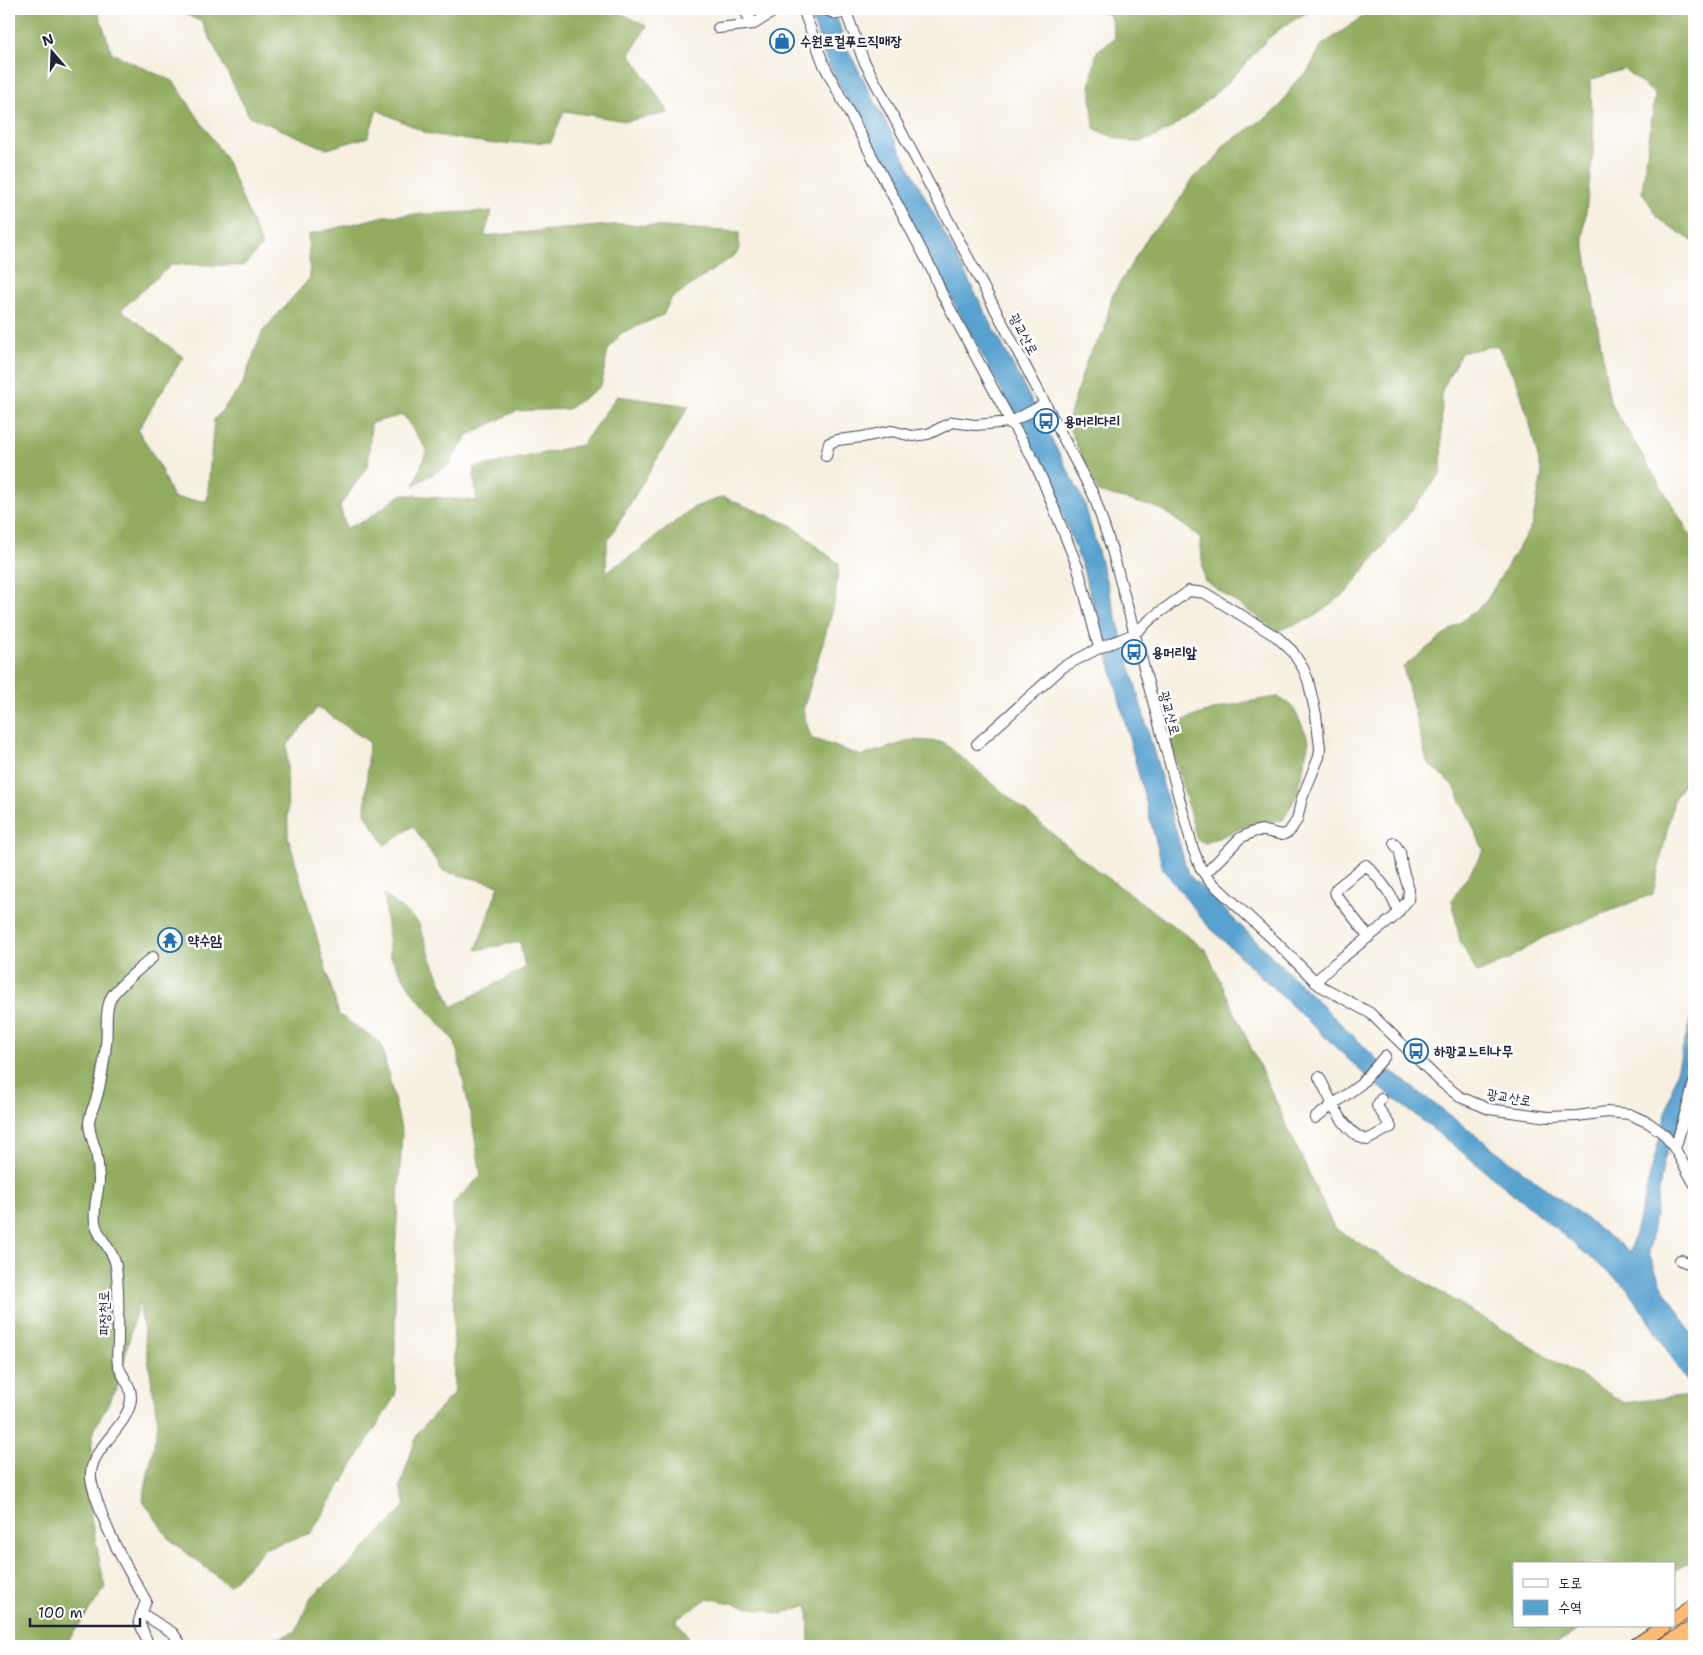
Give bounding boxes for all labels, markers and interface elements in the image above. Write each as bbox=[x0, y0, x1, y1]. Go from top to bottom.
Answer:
north arrow bbox=[28, 28, 78, 78]
shop icon: 수원로컬푸드직매장 bbox=[769, 28, 795, 54]
text: N bbox=[40, 29, 56, 50]
place label: 수원로컬푸드직매장 bbox=[800, 32, 902, 50]
street label: 광교산로 bbox=[1005, 310, 1043, 358]
bus stop icon: 용머리다리 bbox=[1033, 408, 1059, 434]
place label: 용머리다리 bbox=[1064, 412, 1120, 430]
bus stop icon: 용머리앞 bbox=[1121, 639, 1147, 665]
place label: 용머리앞 bbox=[1152, 643, 1198, 661]
street label: 광교산로 bbox=[1155, 689, 1185, 737]
temple icon: 약수암 bbox=[157, 927, 183, 953]
place label: 약수암 bbox=[188, 931, 223, 949]
bus stop icon: 하광교느티나무 bbox=[1403, 1038, 1429, 1064]
place label: 하광교느티나무 bbox=[1434, 1042, 1514, 1060]
street label: 광교산로 bbox=[1485, 1084, 1533, 1110]
street label: 파장천로 bbox=[95, 1290, 113, 1336]
legend bbox=[1513, 1562, 1676, 1628]
text: 도로 bbox=[1558, 1573, 1582, 1593]
scale bar bbox=[30, 1595, 140, 1627]
text: 수역 bbox=[1558, 1597, 1582, 1617]
text: 100 m bbox=[38, 1603, 83, 1623]

